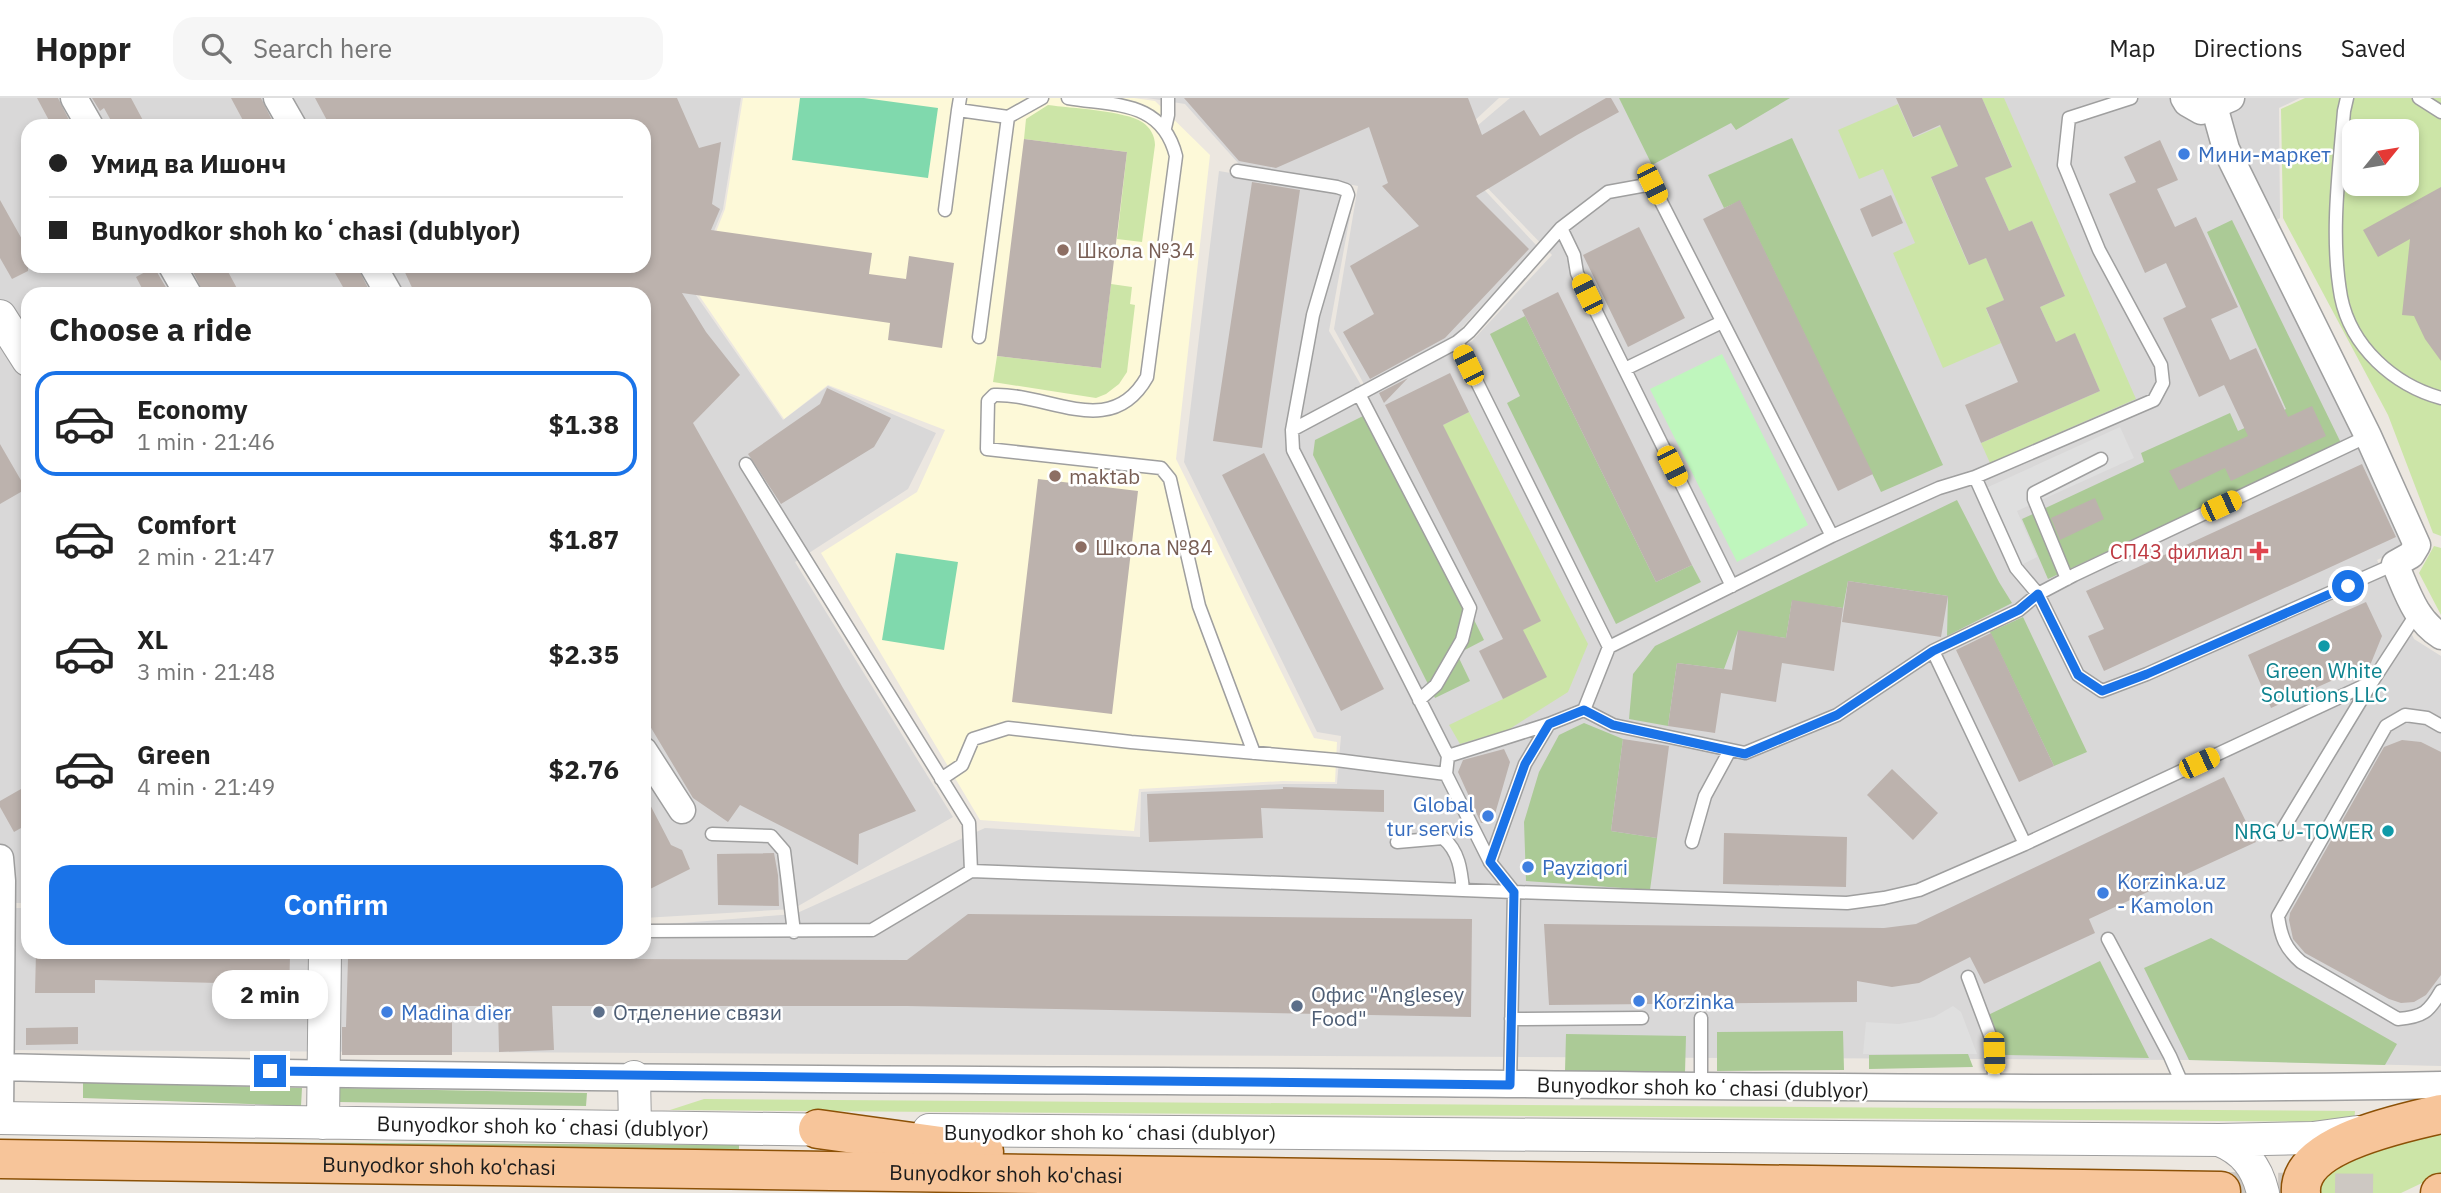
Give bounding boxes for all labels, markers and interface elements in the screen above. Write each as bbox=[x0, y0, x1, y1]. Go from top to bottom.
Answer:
search box bbox=[173, 17, 663, 80]
text: Hoppr bbox=[35, 27, 131, 70]
icon: search bbox=[197, 29, 235, 67]
text: Search here bbox=[253, 31, 392, 65]
text: Map bbox=[2109, 32, 2155, 64]
text: Directions bbox=[2193, 32, 2303, 64]
text: Saved bbox=[2341, 32, 2406, 64]
north arrow bbox=[2342, 119, 2418, 196]
map controls bbox=[2342, 119, 2419, 196]
place label: Мини-маркет bbox=[2198, 140, 2331, 168]
text: Умид ва Ишонч bbox=[91, 146, 286, 180]
marker: Мини-маркет bbox=[2176, 146, 2192, 162]
car bbox=[1634, 161, 1671, 207]
text: Bunyodkor shoh koʻchasi (dublyor) bbox=[91, 213, 520, 247]
place label: Школа №34 bbox=[1077, 236, 1195, 264]
marker: Школа №34 bbox=[1055, 242, 1071, 258]
car bbox=[1569, 271, 1606, 317]
text: Choose a ride bbox=[49, 308, 252, 350]
car bbox=[1450, 342, 1487, 388]
icon: car bbox=[53, 392, 116, 455]
text: Economy bbox=[137, 392, 248, 426]
text: $1.38 bbox=[549, 407, 619, 441]
text: 1 min · 21:46 bbox=[137, 426, 275, 456]
car bbox=[1654, 443, 1691, 489]
place label: maktab bbox=[1069, 462, 1140, 490]
marker: maktab bbox=[1047, 468, 1063, 484]
car bbox=[2198, 488, 2245, 524]
icon: car bbox=[53, 507, 116, 570]
text: Comfort bbox=[137, 507, 236, 541]
text: $1.87 bbox=[549, 522, 619, 556]
place label: Школа №84 bbox=[1095, 533, 1213, 561]
place label: СП43 филиал bbox=[2110, 537, 2243, 565]
marker: Школа №84 bbox=[1073, 539, 1089, 555]
text: 2 min · 21:47 bbox=[137, 541, 275, 571]
marker: СП43 филиал bbox=[2249, 541, 2269, 561]
route start bbox=[2332, 570, 2364, 602]
icon: car bbox=[53, 622, 116, 685]
text: XL bbox=[137, 622, 168, 656]
text: $2.35 bbox=[549, 637, 619, 671]
marker: Green White Solutions LLC bbox=[2316, 638, 2332, 654]
text: 3 min · 21:48 bbox=[137, 656, 275, 686]
place label: Green White Solutions LLC bbox=[2261, 656, 2387, 708]
icon: car bbox=[53, 737, 116, 800]
text: Green bbox=[137, 737, 211, 771]
car bbox=[2176, 745, 2223, 781]
text: $2.76 bbox=[549, 752, 619, 786]
text: 4 min · 21:49 bbox=[137, 771, 275, 801]
place label: Global tur servis bbox=[1387, 790, 1474, 842]
marker: Global tur servis bbox=[1480, 808, 1496, 824]
place label: NRG U-TOWER bbox=[2234, 817, 2374, 845]
marker: NRG U-TOWER bbox=[2380, 823, 2396, 839]
place label: Payziqori bbox=[1542, 853, 1628, 881]
marker: Payziqori bbox=[1520, 859, 1536, 875]
button: Confirm bbox=[49, 865, 623, 945]
place label: Korzinka.uz - Kamolon bbox=[2117, 867, 2226, 919]
marker: Korzinka.uz - Kamolon bbox=[2095, 885, 2111, 901]
callout: 2 min bbox=[212, 970, 328, 1018]
text: 2 min bbox=[240, 979, 300, 1009]
place label: Офис "Anglesey Food" bbox=[1311, 980, 1465, 1032]
place label: Korzinka bbox=[1653, 987, 1734, 1015]
marker: Korzinka bbox=[1631, 993, 1647, 1009]
place label: Madina dier bbox=[401, 998, 512, 1026]
place label: Отделение связи bbox=[613, 998, 782, 1026]
marker: Офис "Anglesey Food" bbox=[1289, 998, 1305, 1014]
marker: Madina dier bbox=[379, 1004, 395, 1020]
marker: Отделение связи bbox=[591, 1004, 607, 1020]
car bbox=[1983, 1032, 2006, 1074]
route end bbox=[254, 1055, 286, 1087]
street label: Bunyodkor shoh koʻchasi (dublyor) bbox=[1536, 1070, 1870, 1104]
street label: Bunyodkor shoh koʻchasi (dublyor) bbox=[376, 1109, 710, 1143]
street label: Bunyodkor shoh koʻchasi (dublyor) bbox=[944, 1118, 1276, 1146]
street label: Bunyodkor shoh ko'chasi bbox=[322, 1150, 556, 1181]
street label: Bunyodkor shoh ko'chasi bbox=[889, 1158, 1123, 1189]

